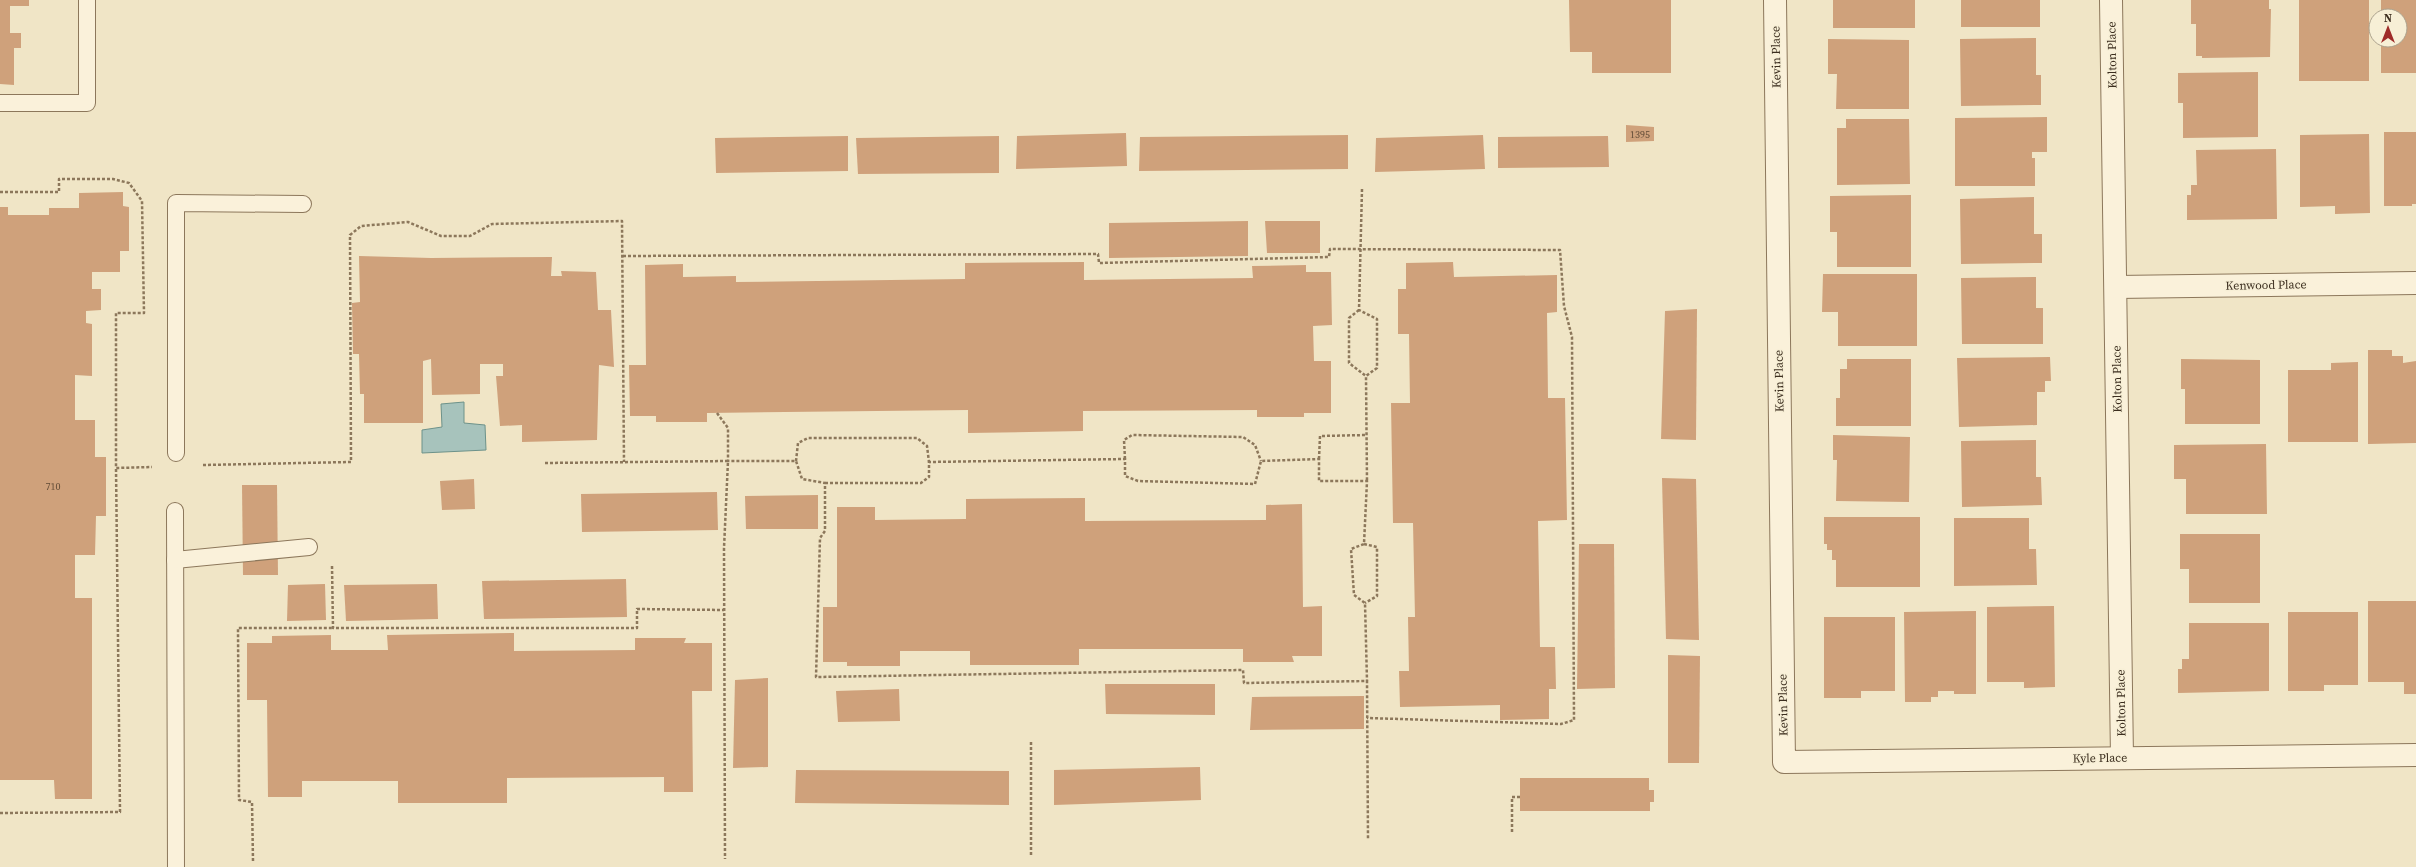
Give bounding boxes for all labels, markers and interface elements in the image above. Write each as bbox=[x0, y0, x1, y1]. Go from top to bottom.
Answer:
north arrow bbox=[2368, 8, 2408, 48]
text: N bbox=[2384, 11, 2392, 26]
street label: Kolton Place bbox=[2103, 21, 2121, 89]
street label: Kevin Place bbox=[1767, 26, 1785, 88]
house number: 1395 bbox=[1630, 128, 1650, 141]
street label: Kenwood Place bbox=[2225, 276, 2307, 294]
street label: Kolton Place bbox=[2108, 345, 2126, 413]
street label: Kevin Place bbox=[1770, 350, 1788, 412]
house number: 710 bbox=[46, 480, 61, 493]
street label: Kolton Place bbox=[2112, 669, 2130, 737]
street label: Kevin Place bbox=[1774, 674, 1792, 736]
street label: Kyle Place bbox=[2073, 750, 2127, 766]

